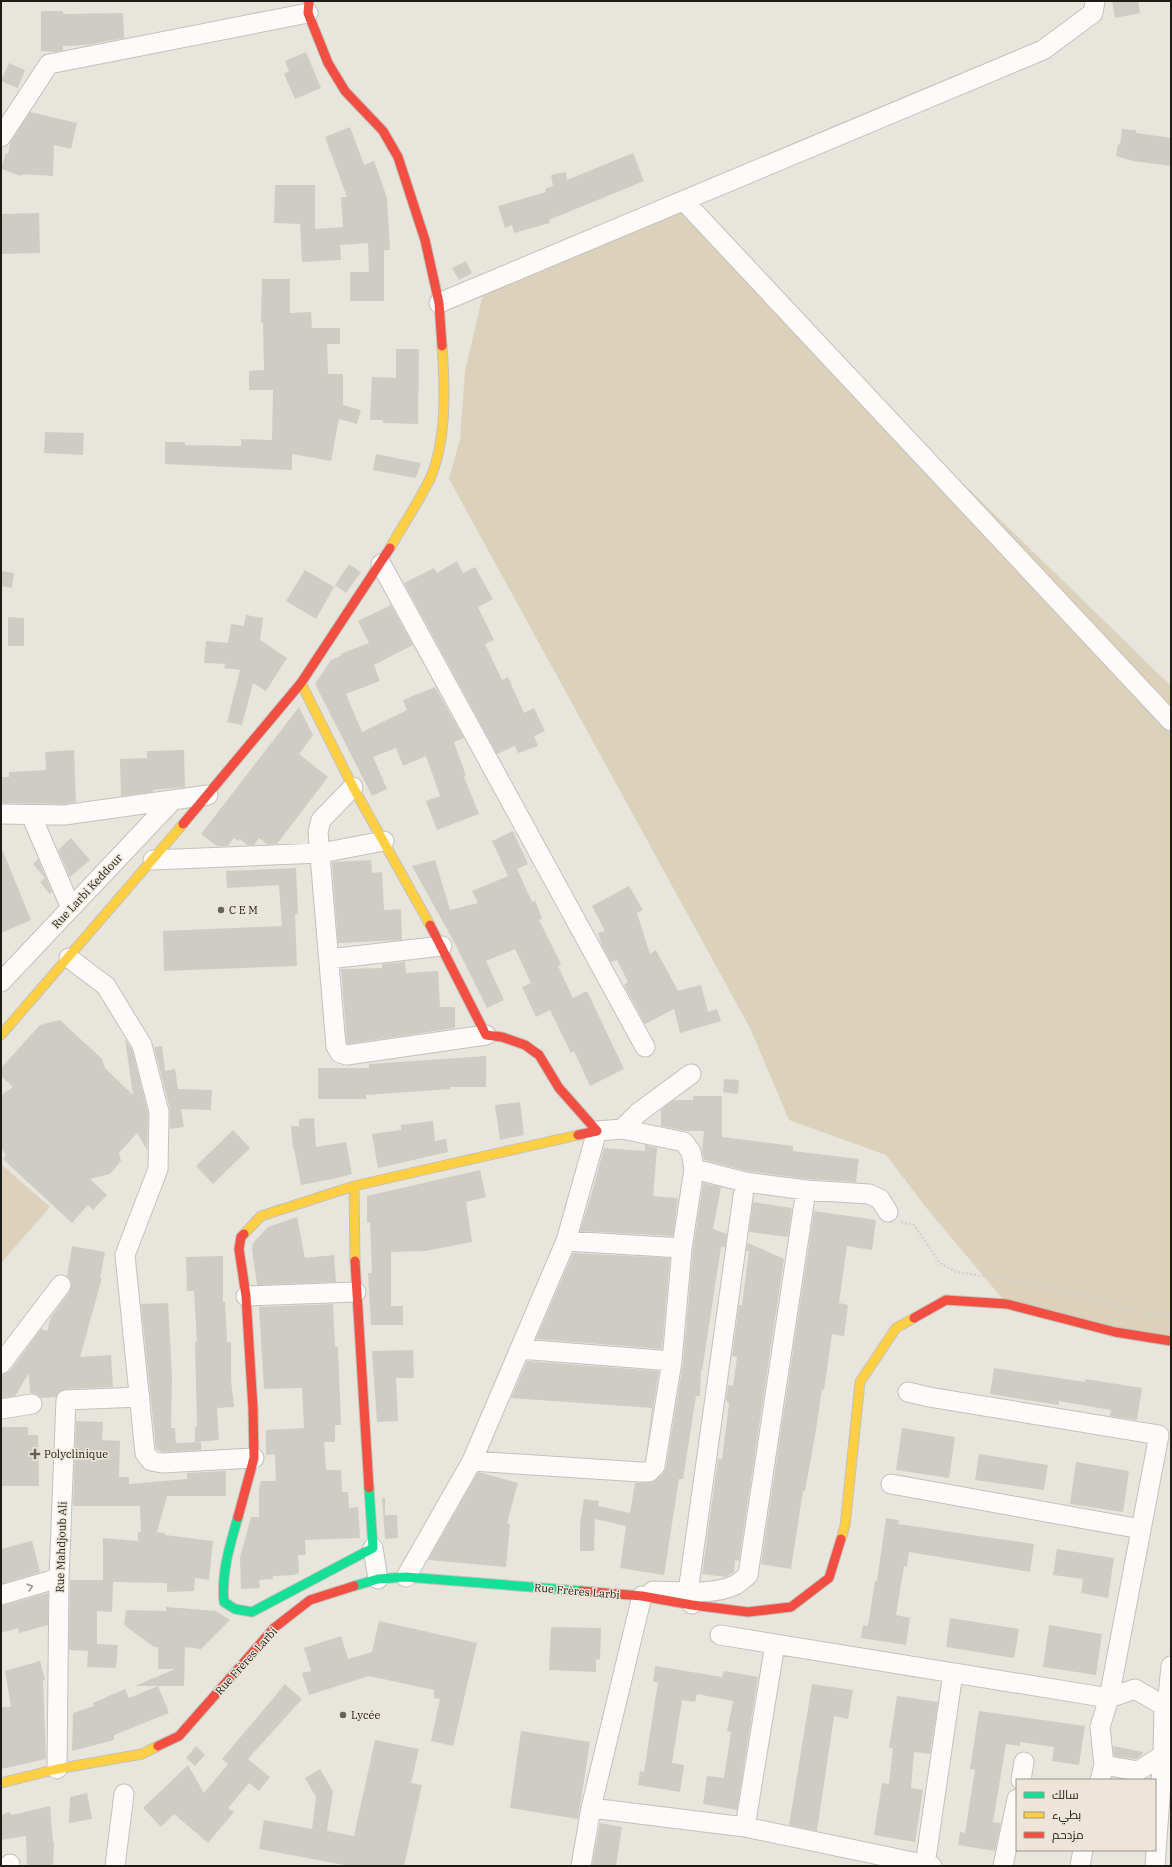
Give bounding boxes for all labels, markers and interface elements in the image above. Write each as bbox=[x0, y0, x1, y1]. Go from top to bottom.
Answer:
street label: Rue Larbi Keddour bbox=[49, 851, 125, 931]
place label: C E M bbox=[229, 903, 258, 917]
marker: C E M bbox=[216, 905, 226, 915]
place label: Polyclinique bbox=[44, 1447, 108, 1461]
marker: Polyclinique bbox=[29, 1448, 41, 1460]
street label: Rue Mahdjoub Ali bbox=[52, 1501, 70, 1593]
street label: Rue Frères Larbi bbox=[533, 1580, 621, 1602]
one-way arrow bbox=[26, 1583, 33, 1592]
street label: Rue Frères Larbi bbox=[212, 1624, 280, 1698]
place label: Lycée bbox=[351, 1708, 380, 1722]
marker: Lycée bbox=[338, 1710, 348, 1720]
legend bbox=[1016, 1779, 1156, 1851]
text: سالك bbox=[1052, 1787, 1079, 1802]
text: بطيء bbox=[1052, 1807, 1081, 1825]
text: مزدحم bbox=[1052, 1827, 1084, 1843]

